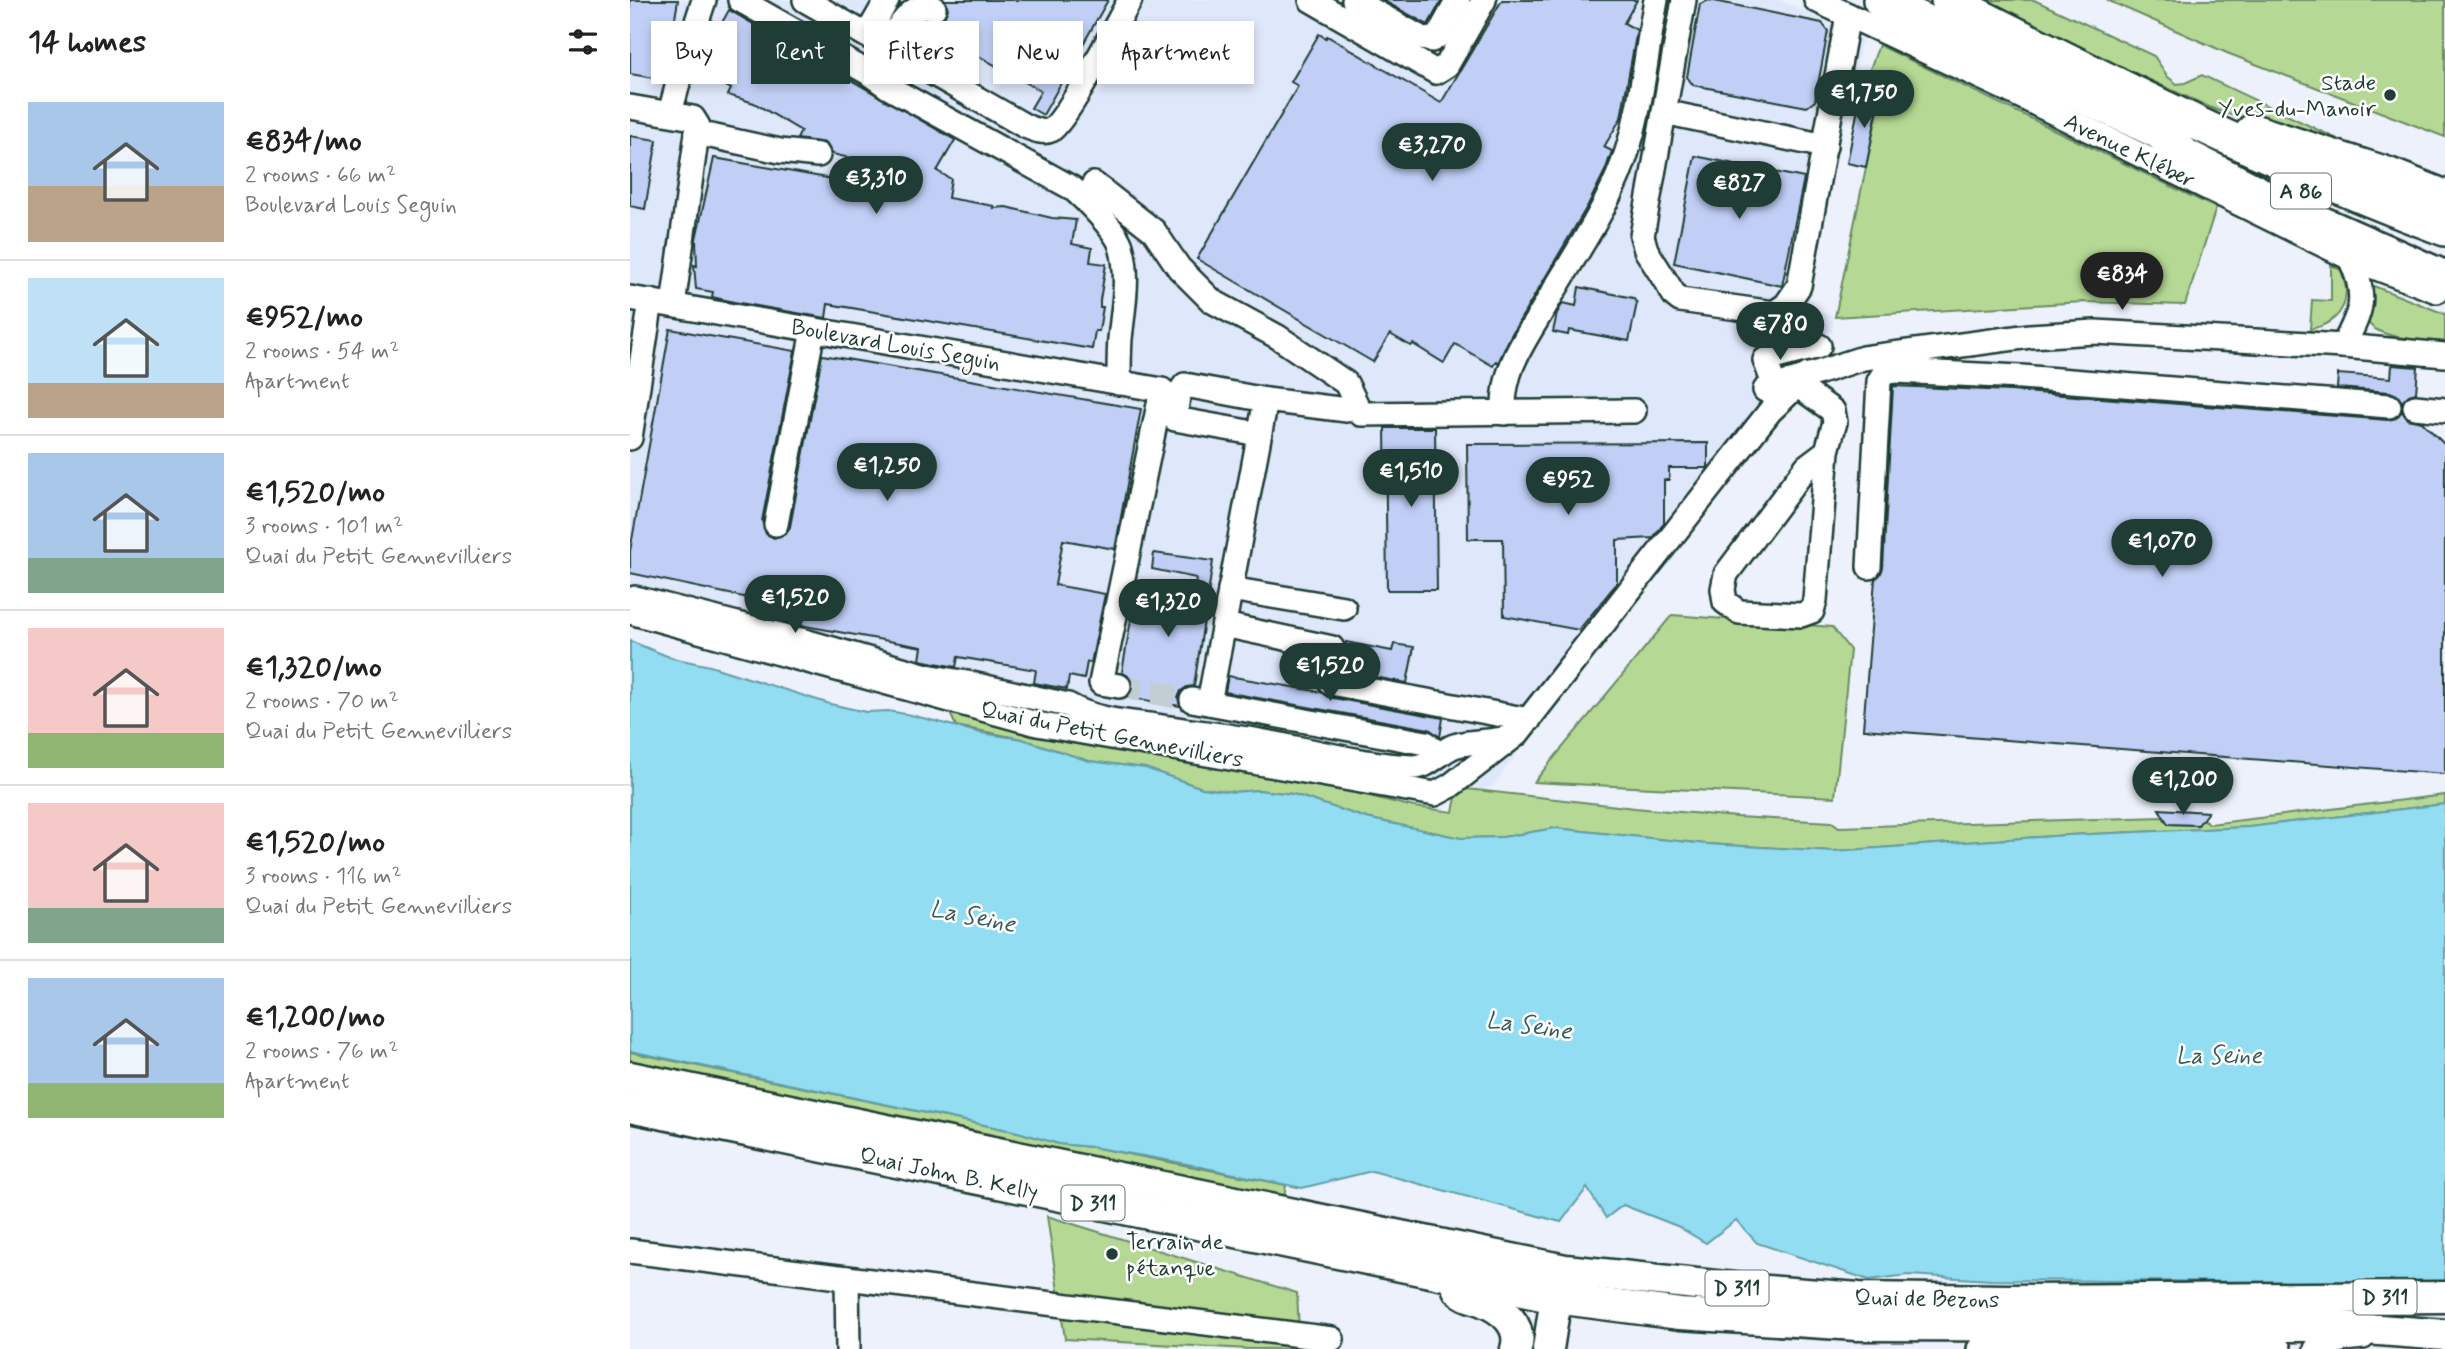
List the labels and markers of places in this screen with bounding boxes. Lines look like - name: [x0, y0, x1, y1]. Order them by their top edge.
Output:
- place label: Stade Yves-du-Manoir: [2218, 69, 2376, 125]
- pin: €1,750: [1807, 71, 1921, 130]
- marker: Stade Yves-du-Manoir: [2382, 87, 2398, 103]
- pin: €3,270: [1375, 124, 1489, 183]
- pin: €3,310: [819, 156, 933, 216]
- pin: €827: [1698, 162, 1780, 221]
- pin: €834: [2081, 252, 2163, 312]
- pin: €780: [1739, 302, 1821, 362]
- pin: €1,250: [830, 444, 944, 503]
- pin: €1,510: [1354, 449, 1468, 509]
- pin: €952: [1527, 458, 1609, 517]
- pin: €1,070: [2105, 520, 2219, 579]
- pin: €1,520: [738, 576, 852, 635]
- pin: €1,320: [1111, 580, 1225, 639]
- pin: €1,520: [1273, 644, 1387, 703]
- pin: €1,200: [2126, 758, 2240, 817]
- place label: Terrain de pétanque: [1126, 1228, 1224, 1284]
- marker: Terrain de pétanque: [1104, 1246, 1120, 1262]

